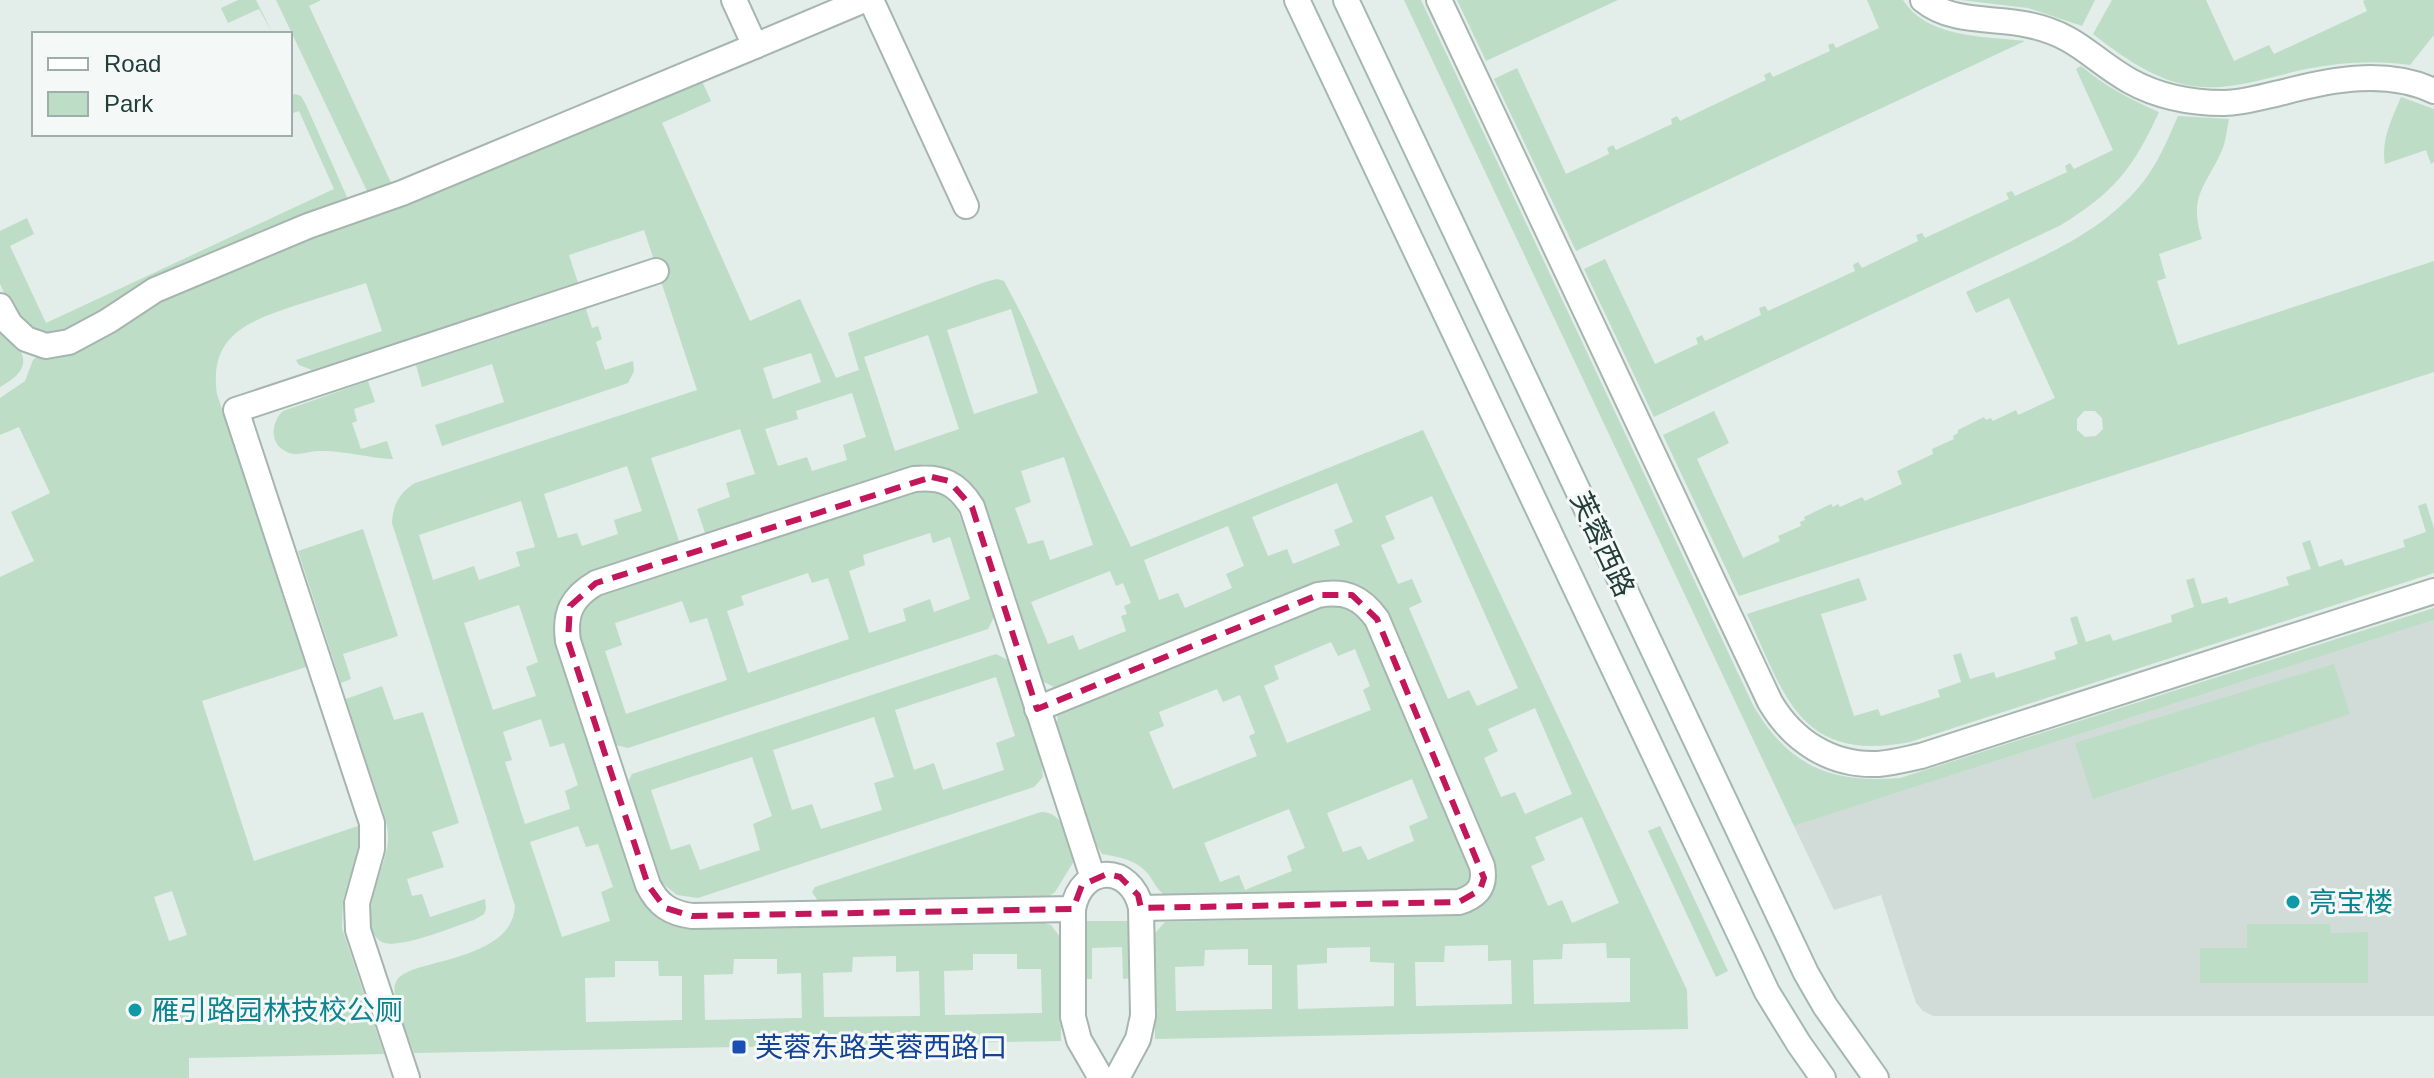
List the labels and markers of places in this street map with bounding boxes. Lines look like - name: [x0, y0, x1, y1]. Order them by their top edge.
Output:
- place label: 亮宝楼: [2309, 887, 2393, 918]
- marker: 亮宝楼: [2284, 893, 2302, 911]
- place label: 雁引路园林技校公厕: [151, 995, 403, 1026]
- marker: 雁引路园林技校公厕: [126, 1001, 144, 1019]
- place label: 芙蓉东路芙蓉西路口: [755, 1032, 1007, 1063]
- marker: 芙蓉东路芙蓉西路口: [730, 1038, 748, 1056]

